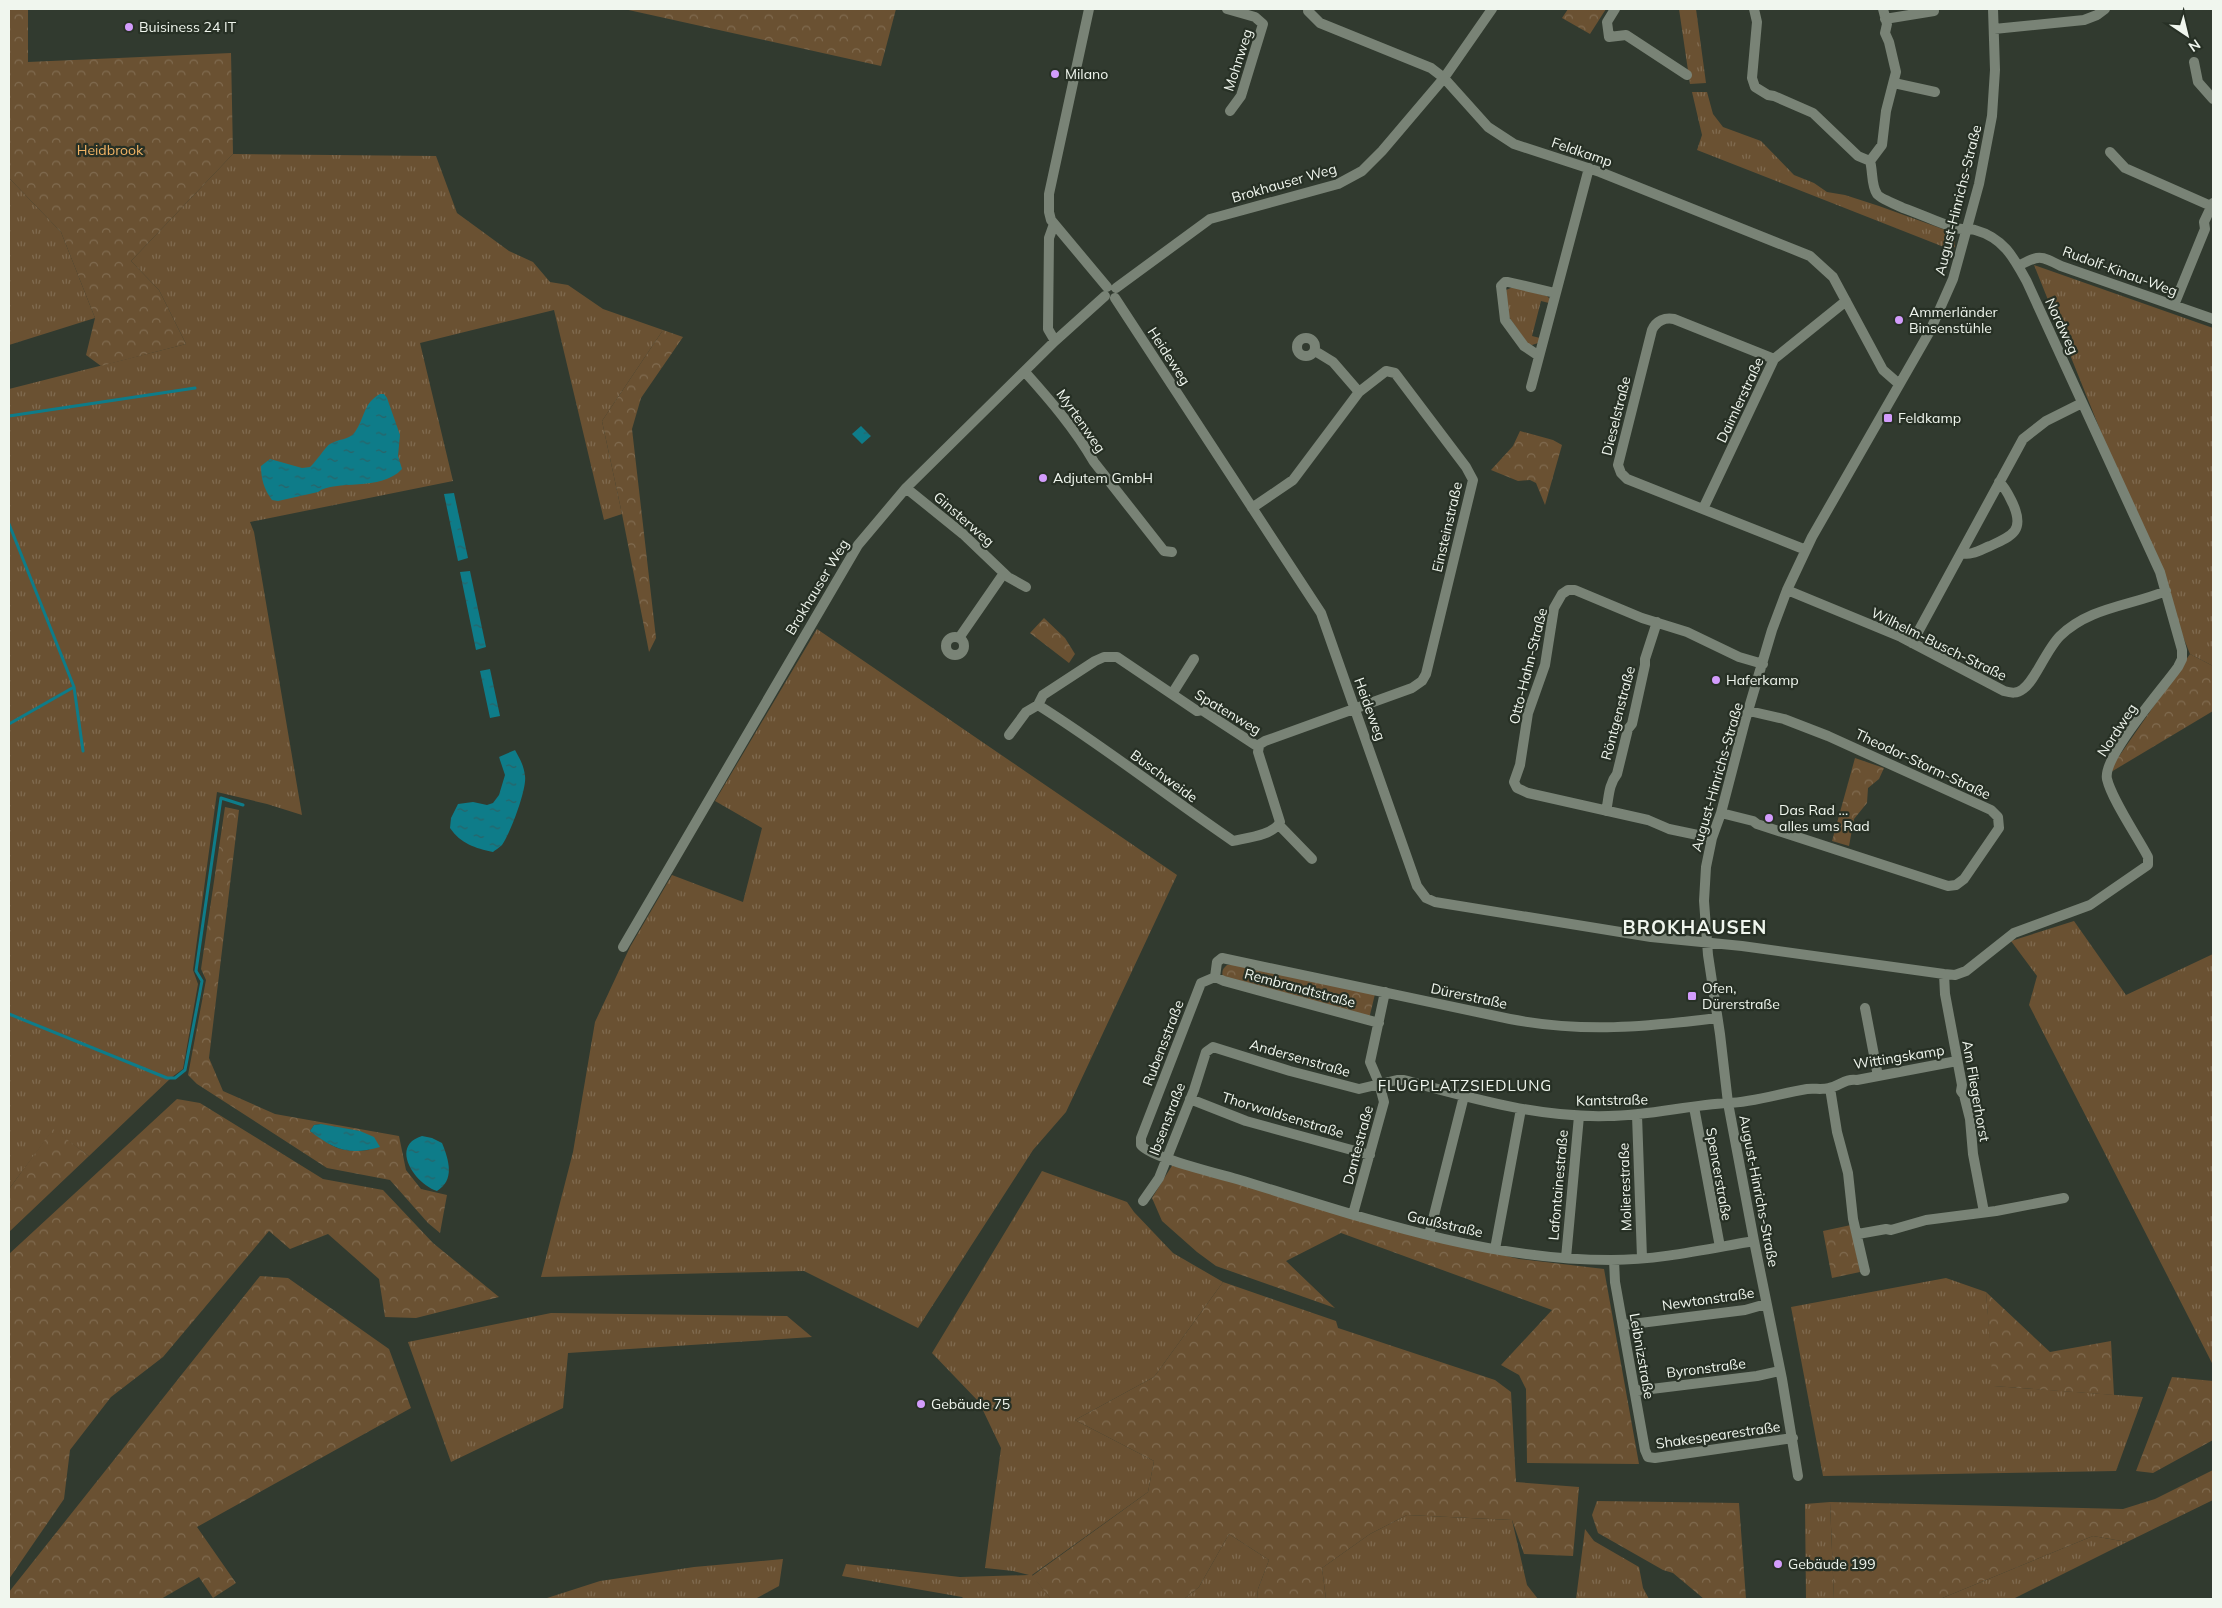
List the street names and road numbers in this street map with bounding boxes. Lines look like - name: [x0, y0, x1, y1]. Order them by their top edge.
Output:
- street label: Mohnweg: [1219, 27, 1257, 93]
- street label: August-Hinrichs-Straße: [1931, 123, 1985, 277]
- street label: Feldkamp: [1549, 133, 1615, 171]
- street label: Brokhauser Weg: [1229, 159, 1339, 207]
- street label: Rudolf-Kinau-Weg: [2060, 242, 2180, 300]
- street label: Nordweg: [2041, 295, 2083, 357]
- street label: Heideweg: [1144, 324, 1194, 388]
- street label: Daimlerstraße: [1712, 354, 1768, 446]
- street label: Dieselstraße: [1597, 375, 1635, 457]
- street label: Myrtenweg: [1053, 386, 1109, 456]
- street label: Einsteinstraße: [1428, 480, 1466, 574]
- street label: Ginsterweg: [930, 488, 998, 550]
- street label: Brokhauser Weg: [781, 536, 853, 638]
- street label: Wilhelm-Busch-Straße: [1868, 603, 2010, 685]
- street label: Otto-Hahn-Straße: [1505, 606, 1551, 726]
- street label: Röntgenstraße: [1597, 664, 1639, 762]
- street label: Heideweg: [1350, 675, 1390, 743]
- street label: Spatenweg: [1192, 685, 1264, 739]
- street label: August-Hinrichs-Straße: [1687, 700, 1747, 854]
- street label: Nordweg: [2093, 700, 2141, 760]
- street label: Theodor-Storm-Straße: [1852, 725, 1994, 803]
- street label: Buschweide: [1127, 746, 1201, 806]
- street label: Rembrandtstraße: [1242, 964, 1358, 1012]
- street label: Dürerstraße: [1429, 979, 1509, 1013]
- street label: Rubensstraße: [1138, 997, 1188, 1089]
- street label: Andersenstraße: [1248, 1035, 1352, 1081]
- street label: Am Fliegerhorst: [1958, 1039, 1994, 1143]
- street label: Wittingskamp: [1852, 1041, 1946, 1073]
- street label: Ibsenstraße: [1145, 1080, 1189, 1158]
- street label: Thorwaldsenstraße: [1220, 1088, 1346, 1142]
- street label: Kantstraße: [1576, 1090, 1648, 1110]
- street label: Dantestraße: [1339, 1103, 1377, 1187]
- street label: August-Hinrichs-Straße: [1735, 1113, 1783, 1269]
- street label: Spencerstraße: [1702, 1126, 1736, 1222]
- street label: Lafontainestraße: [1544, 1129, 1572, 1241]
- street label: Molierestraße: [1614, 1142, 1636, 1232]
- street label: Gaußstraße: [1405, 1207, 1485, 1241]
- street label: Newtonstraße: [1661, 1284, 1755, 1314]
- street label: Leibnizstraße: [1626, 1311, 1658, 1401]
- street label: Byronstraße: [1665, 1354, 1747, 1382]
- street label: Shakespearestraße: [1655, 1417, 1781, 1453]

